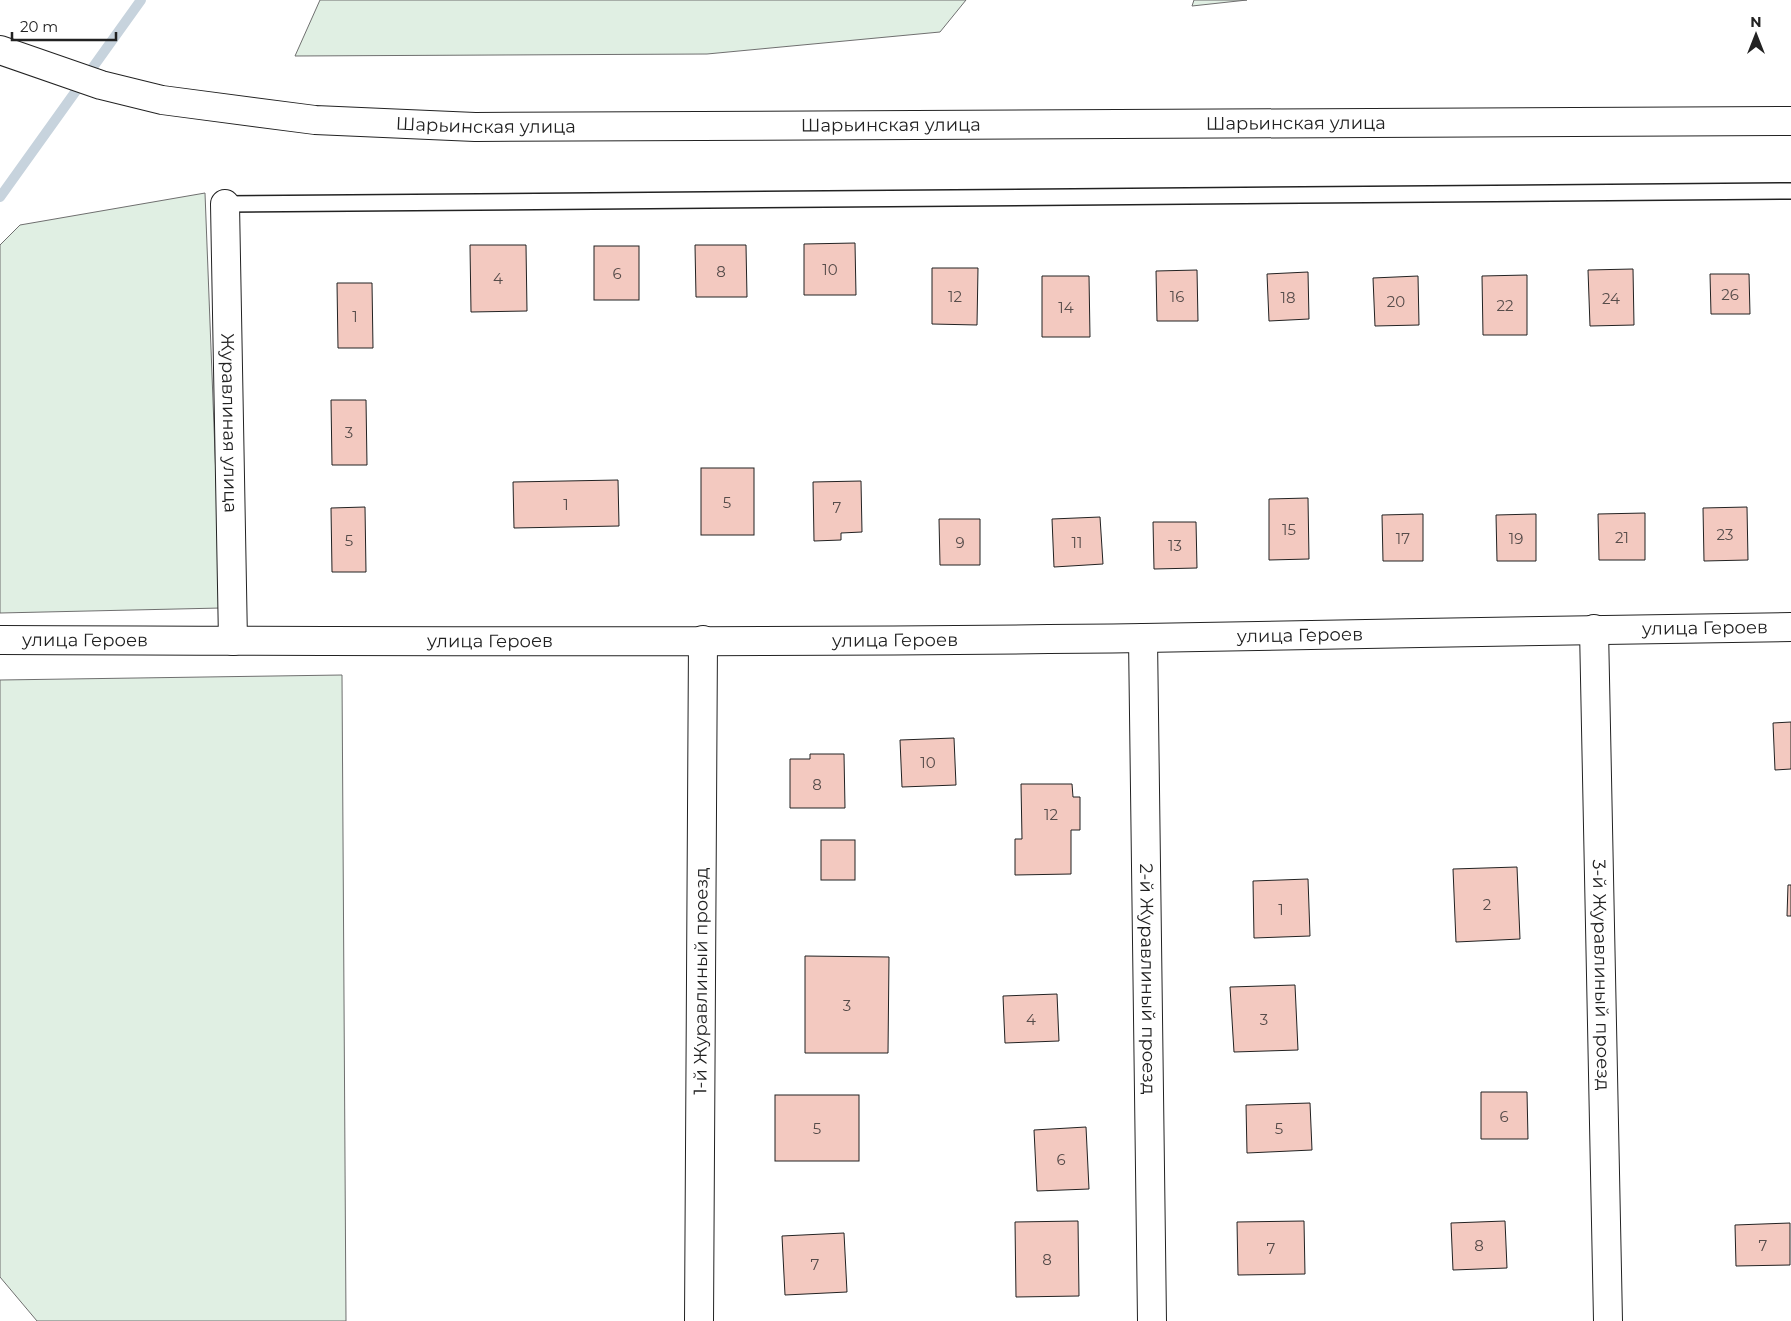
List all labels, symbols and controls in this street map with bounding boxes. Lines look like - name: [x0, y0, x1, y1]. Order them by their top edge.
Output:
- scale bar: [12, 10, 116, 42]
- north arrow: [1731, 10, 1781, 60]
- text: N: [1750, 13, 1762, 31]
- text: 20 m: [20, 17, 58, 36]
- street label: Шарьинская улица: [1206, 112, 1386, 135]
- street label: Шарьинская улица: [395, 113, 576, 138]
- street label: Шарьинская улица: [801, 114, 981, 137]
- house number: 10: [822, 260, 838, 279]
- house number: 8: [716, 262, 726, 281]
- house number: 6: [612, 264, 622, 283]
- house number: 4: [493, 269, 503, 288]
- house number: 26: [1721, 285, 1739, 304]
- house number: 12: [948, 287, 962, 306]
- house number: 16: [1170, 287, 1184, 306]
- house number: 18: [1281, 288, 1296, 307]
- house number: 24: [1602, 289, 1620, 308]
- house number: 20: [1387, 292, 1405, 311]
- house number: 22: [1496, 296, 1514, 315]
- house number: 14: [1058, 298, 1074, 317]
- house number: 1: [352, 307, 358, 326]
- street label: Журавлиная улица: [216, 333, 242, 513]
- house number: 3: [345, 423, 353, 442]
- house number: 5: [723, 493, 731, 512]
- house number: 1: [563, 495, 569, 514]
- house number: 7: [833, 498, 842, 517]
- house number: 15: [1282, 520, 1296, 539]
- house number: 23: [1717, 525, 1733, 544]
- house number: 21: [1615, 528, 1629, 547]
- house number: 17: [1396, 529, 1410, 548]
- house number: 19: [1509, 529, 1523, 548]
- house number: 5: [345, 531, 353, 550]
- house number: 9: [955, 533, 965, 552]
- house number: 11: [1072, 533, 1082, 552]
- house number: 13: [1168, 536, 1182, 555]
- street label: улица Героев: [1641, 616, 1768, 640]
- street label: улица Героев: [1236, 623, 1363, 648]
- street label: улица Героев: [21, 629, 148, 651]
- street label: улица Героев: [831, 629, 958, 652]
- street label: улица Героев: [426, 630, 553, 652]
- house number: 10: [920, 753, 936, 772]
- house number: 8: [812, 775, 822, 794]
- house number: 12: [1044, 805, 1058, 824]
- street label: 3-й Журавлиный проезд: [1588, 859, 1614, 1091]
- street label: 2-й Журавлиный проезд: [1135, 863, 1160, 1095]
- street label: 1-й Журавлиный проезд: [689, 867, 713, 1095]
- house number: 2: [1483, 895, 1491, 914]
- house number: 1: [1278, 900, 1284, 919]
- house number: 3: [843, 996, 851, 1015]
- house number: 4: [1026, 1010, 1036, 1029]
- house number: 3: [1260, 1010, 1268, 1029]
- house number: 6: [1499, 1107, 1509, 1126]
- house number: 5: [813, 1119, 821, 1138]
- house number: 5: [1275, 1119, 1283, 1138]
- house number: 6: [1056, 1150, 1066, 1169]
- house number: 8: [1474, 1236, 1484, 1255]
- house number: 7: [1759, 1236, 1768, 1255]
- house number: 7: [1267, 1239, 1276, 1258]
- house number: 8: [1042, 1250, 1052, 1269]
- house number: 7: [811, 1255, 820, 1274]

